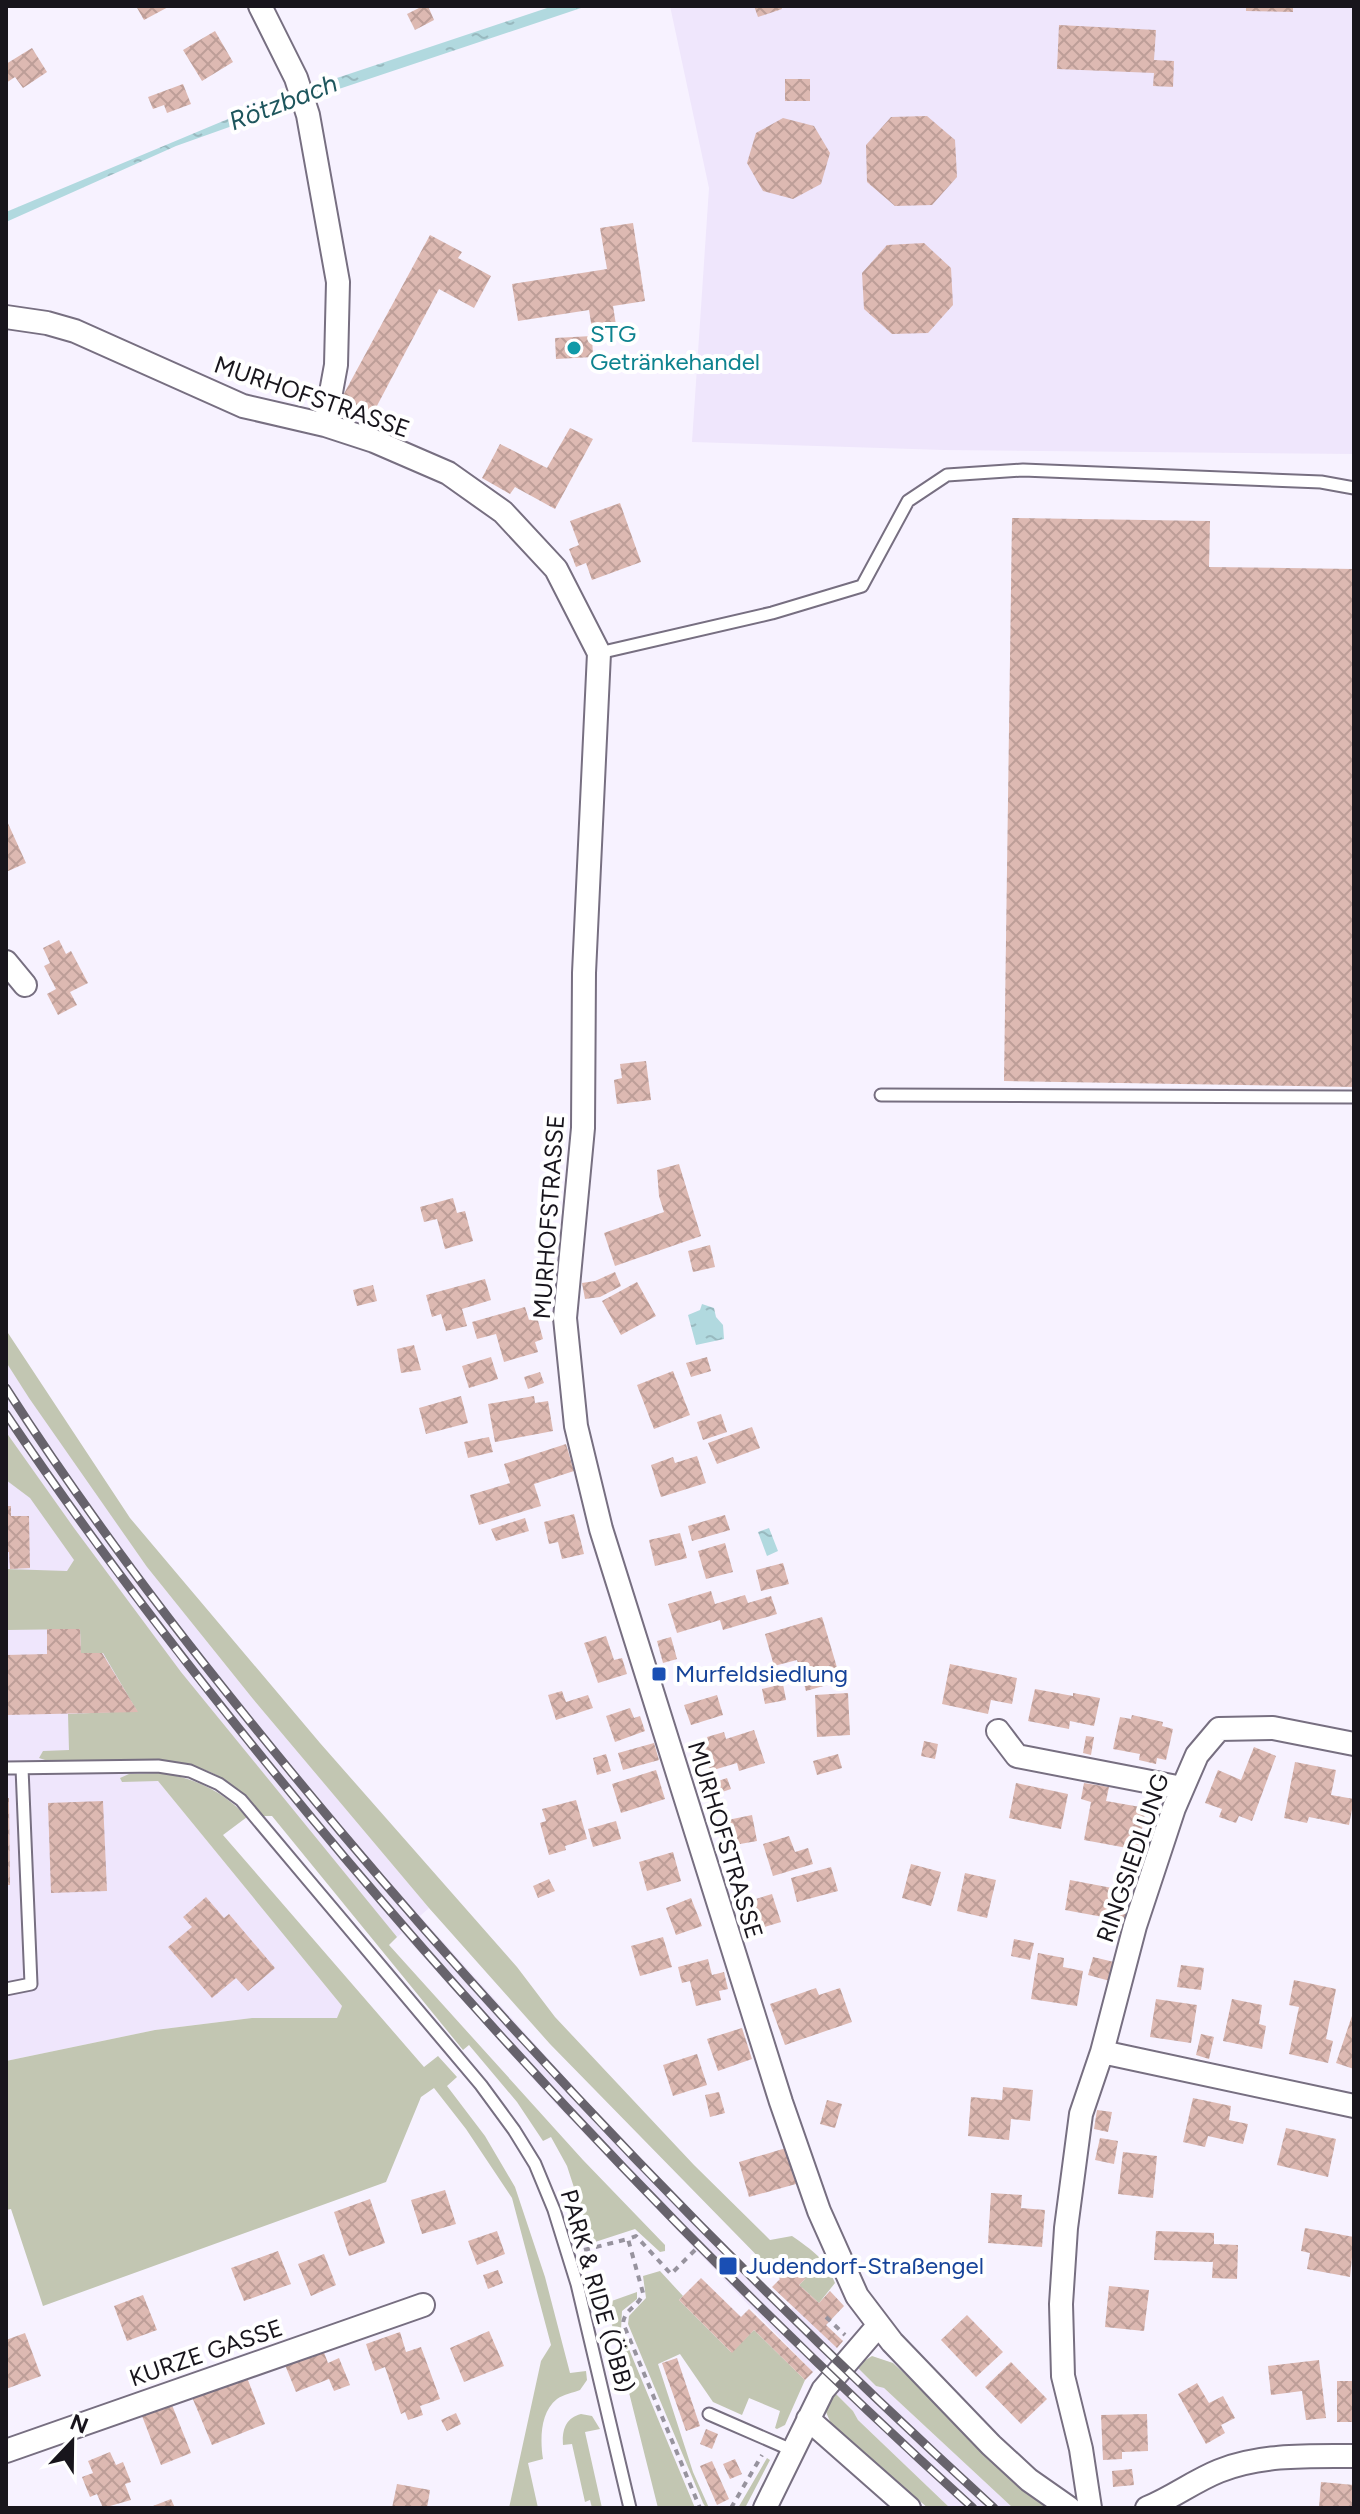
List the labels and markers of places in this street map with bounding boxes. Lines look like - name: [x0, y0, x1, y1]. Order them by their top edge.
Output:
- place label: STG Getränkehandel: [590, 319, 760, 376]
- marker: STG Getränkehandel: [565, 339, 583, 357]
- place label: Murfeldsiedlung: [675, 1659, 848, 1688]
- marker: Murfeldsiedlung: [650, 1665, 668, 1683]
- place label: Judendorf-Straßengel: [746, 2251, 984, 2280]
- marker: Judendorf-Straßengel: [717, 2255, 739, 2277]

